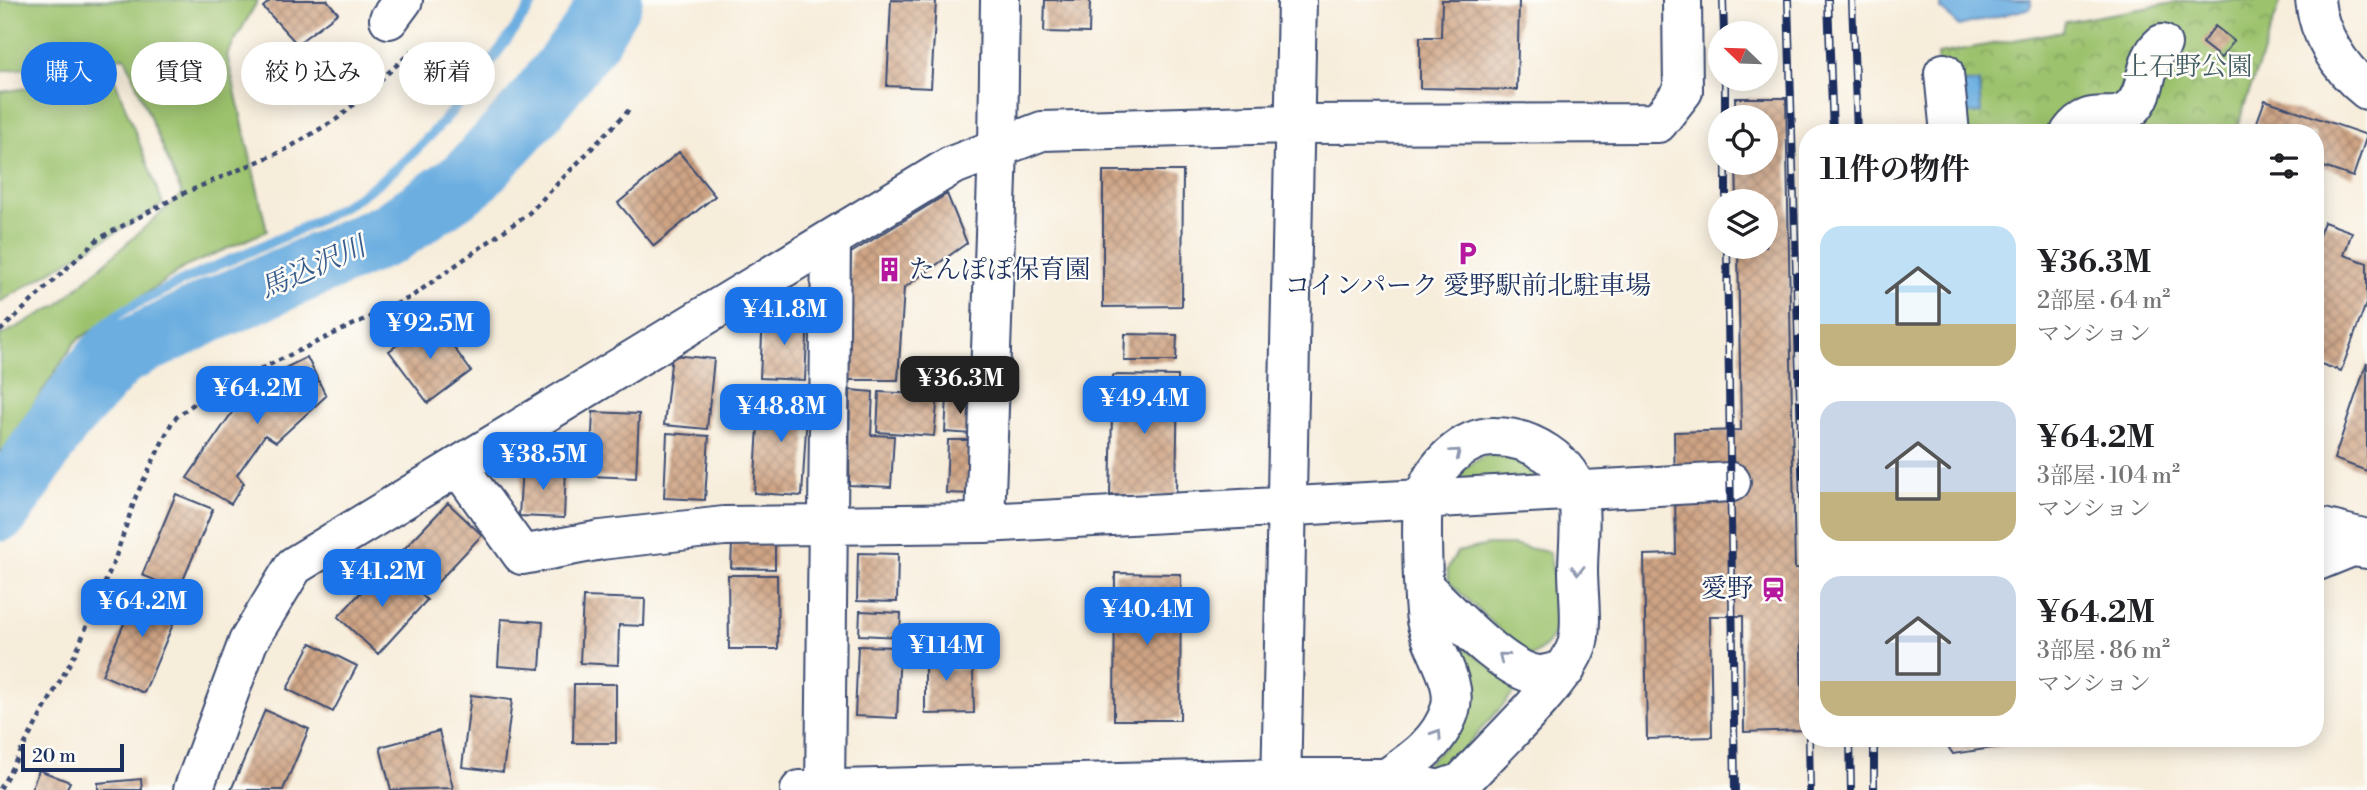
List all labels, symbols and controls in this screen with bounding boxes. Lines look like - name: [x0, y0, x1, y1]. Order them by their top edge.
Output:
- north arrow: [1708, 21, 1778, 91]
- map controls: [1708, 21, 1778, 259]
- chip: 購入: [21, 42, 117, 105]
- chip: 賃貸: [131, 42, 227, 105]
- chip: 絞り込み: [241, 42, 385, 105]
- chip: 新着: [399, 42, 495, 105]
- park label: 上石野公園: [2123, 51, 2253, 83]
- button: locate: [1708, 105, 1778, 175]
- icon: filters: [2265, 147, 2303, 185]
- text: 11件の物件: [1820, 151, 1970, 189]
- button: layers: [1708, 189, 1778, 259]
- water label: 馬込沢川: [255, 228, 374, 307]
- parking icon: コインパーク 愛野駅前北駐車場: [1454, 240, 1482, 268]
- text: ¥36.3M: [2037, 244, 2151, 282]
- place label: たんぽぽ保育園: [909, 254, 1091, 286]
- icon: home: [1876, 254, 1960, 338]
- building icon: たんぽぽ保育園: [875, 256, 903, 284]
- place label: コインパーク 愛野駅前北駐車場: [1285, 270, 1651, 302]
- text: 2部屋 · 64 m²: [2037, 287, 2170, 315]
- pin: ¥41.8M: [727, 288, 841, 347]
- text: ¥41.8M: [741, 296, 827, 324]
- pin: ¥92.5M: [373, 302, 487, 361]
- text: ¥92.5M: [386, 310, 474, 338]
- text: マンション: [2037, 320, 2151, 348]
- pin: ¥36.3M: [903, 356, 1017, 416]
- text: ¥36.3M: [916, 365, 1004, 393]
- pin: ¥64.2M: [200, 366, 314, 426]
- text: ¥64.2M: [212, 375, 302, 403]
- pin: ¥49.4M: [1087, 376, 1201, 436]
- pin: ¥48.8M: [724, 384, 838, 444]
- text: ¥49.4M: [1099, 385, 1189, 413]
- text: ¥48.8M: [736, 393, 826, 421]
- text: ¥64.2M: [2037, 419, 2154, 457]
- icon: home: [1876, 429, 1960, 513]
- pin: ¥38.5M: [486, 433, 600, 492]
- text: ¥38.5M: [499, 441, 587, 469]
- one-way arrow: [1448, 449, 1461, 461]
- text: 3部屋 · 104 m²: [2037, 462, 2180, 490]
- text: マンション: [2037, 495, 2151, 523]
- pin: ¥41.2M: [325, 550, 439, 609]
- text: ¥41.2M: [339, 558, 425, 586]
- one-way arrow: [1570, 566, 1586, 576]
- place label: 愛野: [1701, 573, 1753, 605]
- station icon: 愛野: [1759, 575, 1787, 603]
- pin: ¥64.2M: [85, 580, 199, 639]
- text: ¥64.2M: [97, 588, 187, 616]
- pin: ¥40.4M: [1090, 588, 1204, 647]
- text: ¥64.2M: [2037, 594, 2154, 632]
- text: ¥40.4M: [1101, 596, 1193, 624]
- icon: home: [1876, 604, 1960, 688]
- pin: ¥114M: [897, 624, 995, 683]
- text: ¥114M: [908, 632, 984, 660]
- text: 3部屋 · 86 m²: [2037, 637, 2170, 665]
- one-way arrow: [1499, 653, 1511, 666]
- text: マンション: [2037, 670, 2151, 698]
- one-way arrow: [1429, 728, 1442, 741]
- scale bar: [21, 741, 124, 773]
- text: 20 m: [32, 744, 76, 768]

